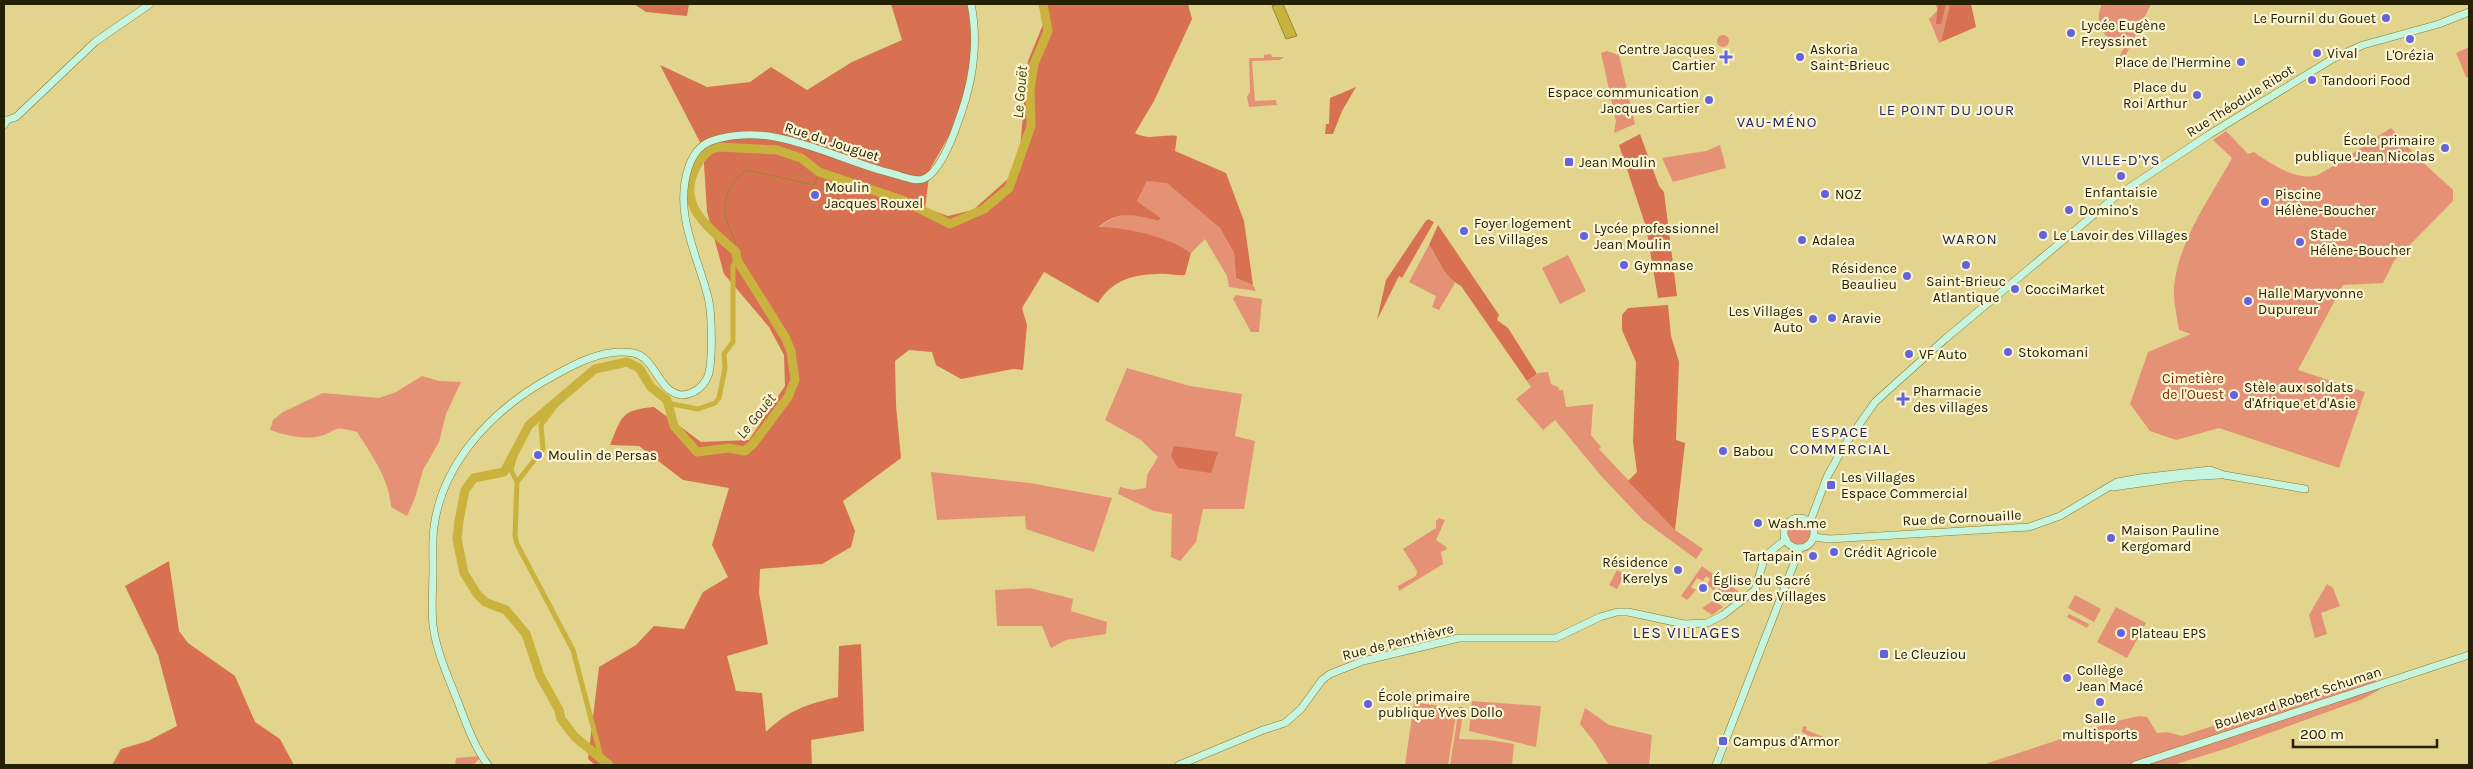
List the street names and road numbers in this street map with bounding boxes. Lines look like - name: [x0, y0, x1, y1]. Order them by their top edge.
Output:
- street label: Rue Théodule Ribot: [2183, 61, 2297, 141]
- street label: Rue du Jouguet: [783, 119, 881, 165]
- street label: Rue de Cornouaille: [1902, 506, 2022, 530]
- street label: Rue de Penthièvre: [1341, 620, 1455, 664]
- street label: Boulevard Robert Schuman: [2212, 663, 2384, 733]

